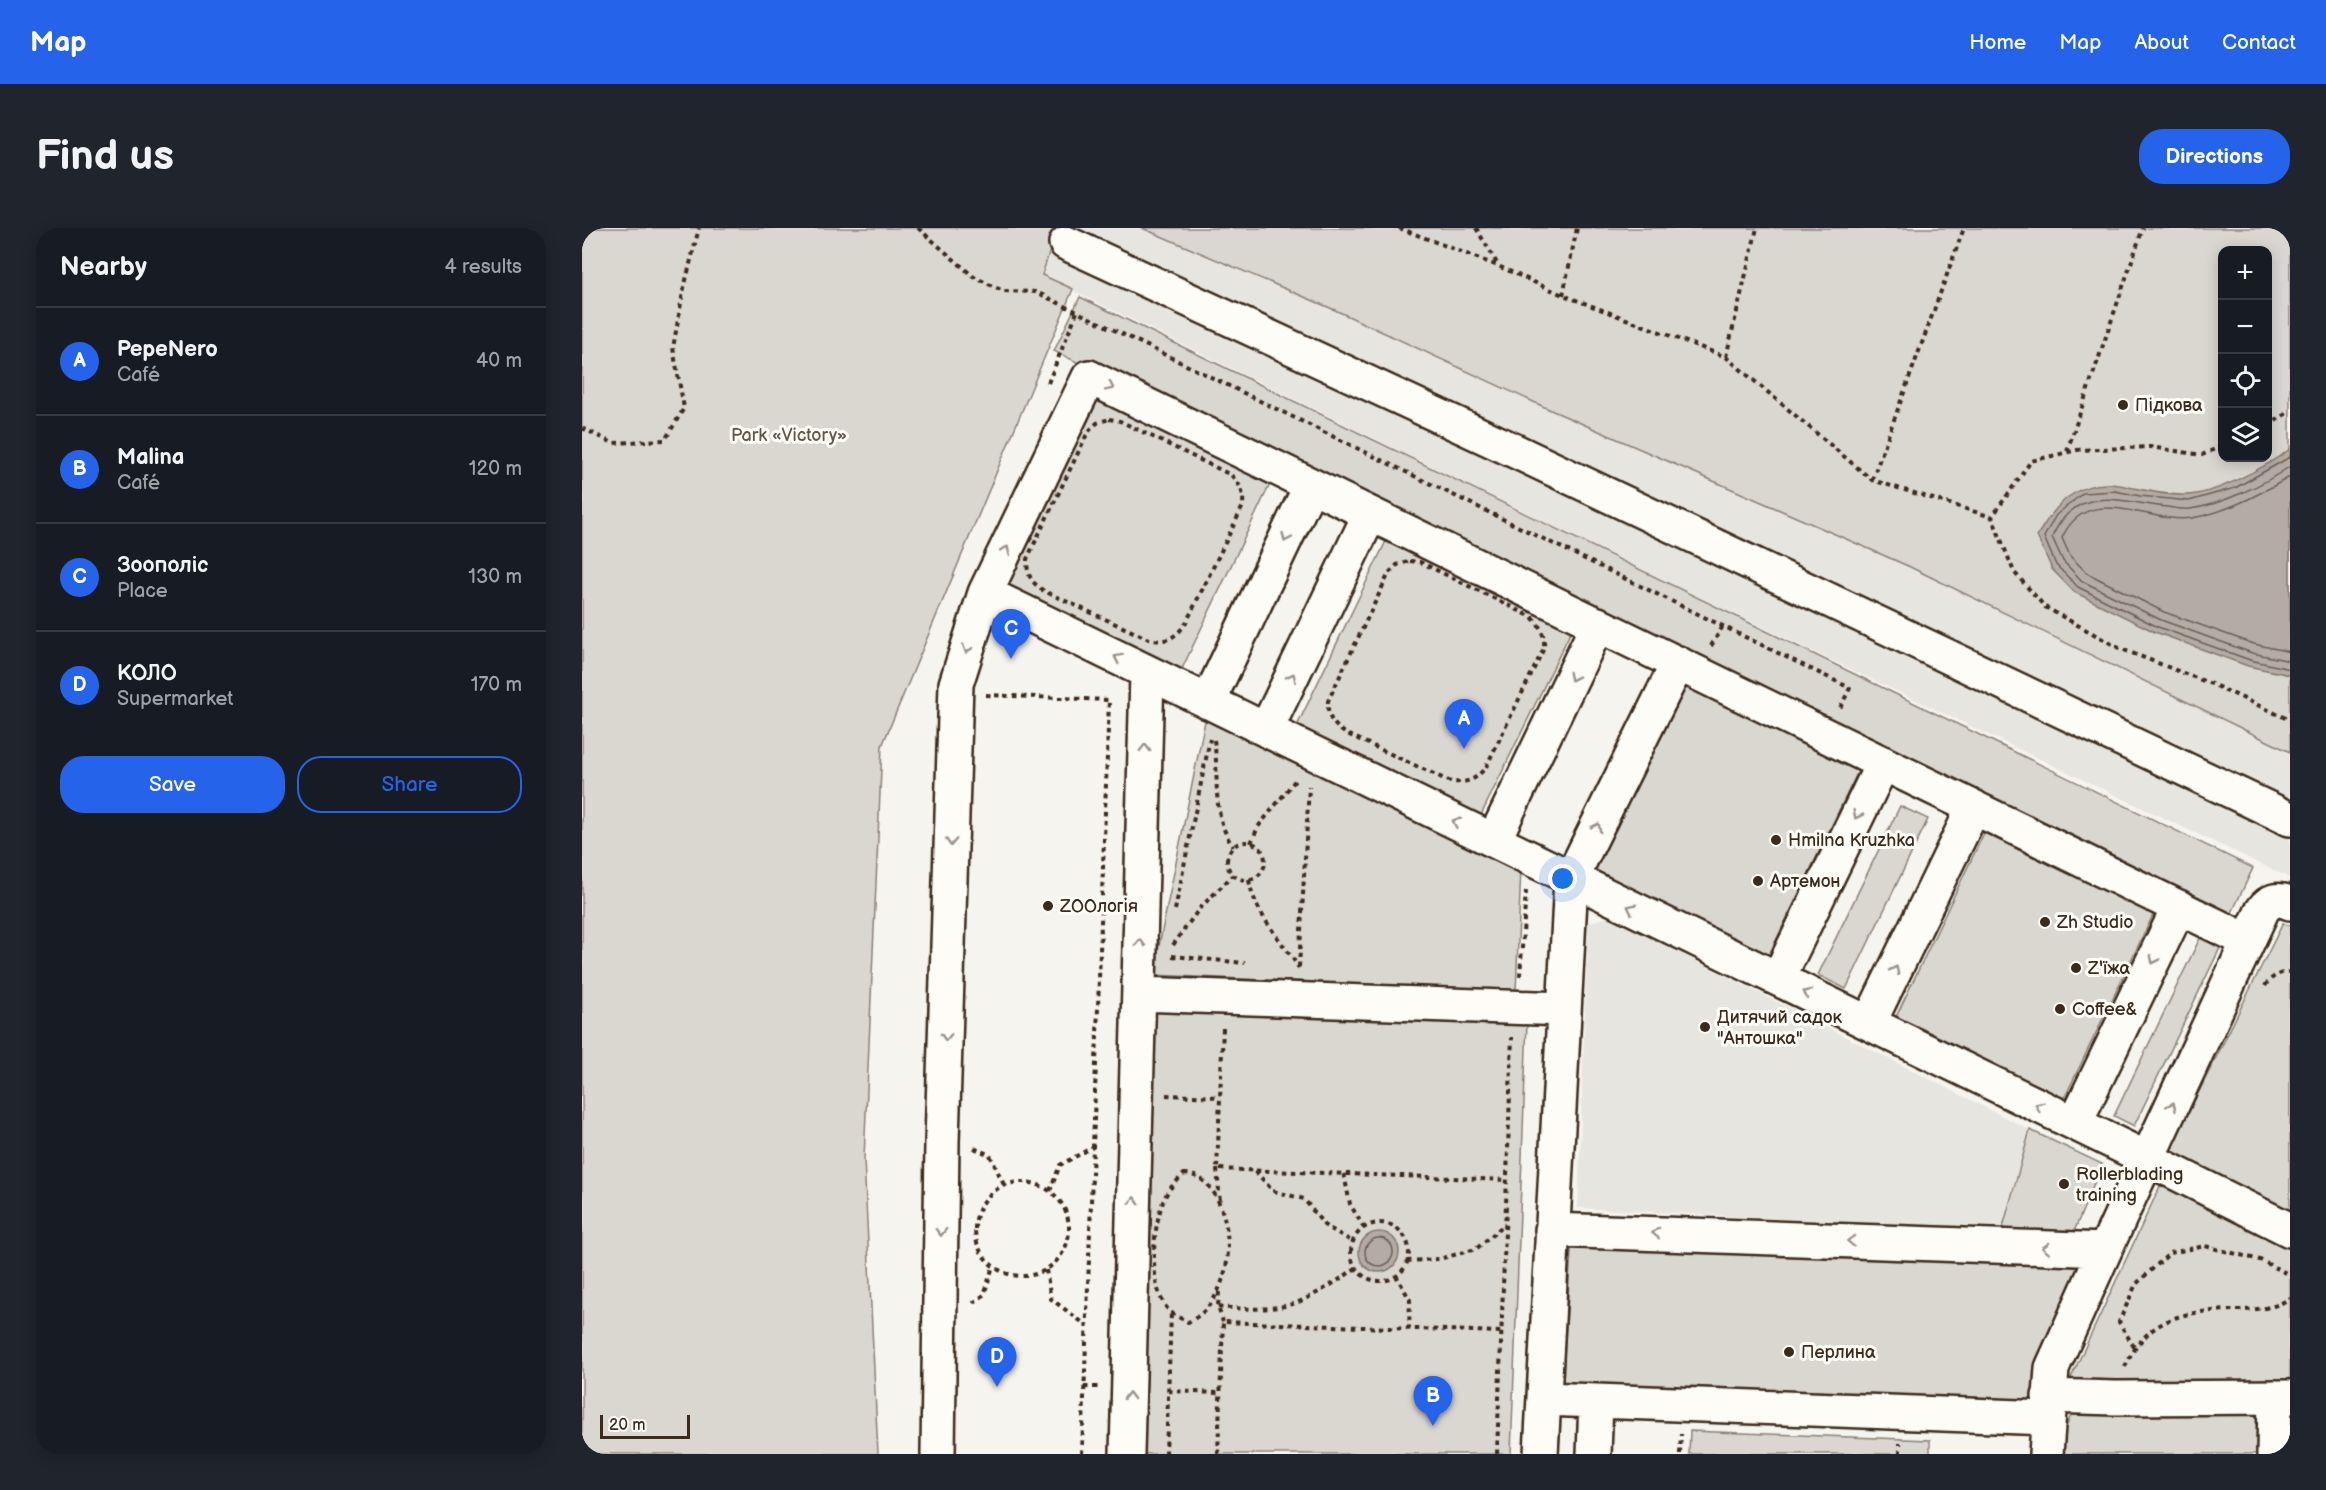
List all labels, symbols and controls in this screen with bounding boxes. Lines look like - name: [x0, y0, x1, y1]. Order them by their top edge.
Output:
- text: Map: [30, 26, 86, 59]
- text: Home: [1969, 30, 2026, 55]
- text: Map: [2059, 30, 2101, 55]
- text: About: [2134, 30, 2189, 55]
- text: Contact: [2222, 30, 2296, 55]
- button: Directions: [2139, 129, 2290, 184]
- text: Find us: [36, 131, 174, 182]
- map controls: [2218, 246, 2272, 462]
- button: +: [2218, 246, 2272, 300]
- text: Nearby: [60, 252, 147, 283]
- text: 4 results: [444, 255, 522, 279]
- button: −: [2218, 300, 2272, 354]
- text: PepeNero: [117, 336, 218, 363]
- text: A: [73, 349, 86, 373]
- text: 40 m: [476, 349, 522, 373]
- button: locate: [2218, 354, 2272, 408]
- text: Café: [117, 363, 160, 387]
- one-way arrow: [1104, 380, 1115, 392]
- place label: Підкова: [2135, 395, 2203, 416]
- marker: Підкова: [2116, 398, 2130, 412]
- button: layers: [2218, 408, 2272, 462]
- park label: Park «Victory»: [731, 425, 847, 446]
- text: Malina: [117, 444, 184, 471]
- text: B: [72, 457, 87, 481]
- text: 120 m: [469, 457, 522, 481]
- text: Café: [117, 471, 160, 495]
- one-way arrow: [1282, 531, 1294, 542]
- one-way arrow: [998, 546, 1010, 557]
- text: Зоополіс: [117, 552, 208, 579]
- text: C: [72, 565, 87, 589]
- text: 130 m: [468, 565, 522, 589]
- text: Place: [117, 579, 168, 603]
- pin: C: [992, 610, 1030, 659]
- one-way arrow: [962, 643, 975, 653]
- one-way arrow: [1113, 653, 1124, 665]
- text: КОЛО: [117, 660, 177, 687]
- one-way arrow: [1568, 671, 1580, 682]
- one-way arrow: [1284, 672, 1296, 683]
- text: D: [73, 673, 86, 697]
- text: 170 m: [471, 673, 522, 697]
- text: Supermarket: [117, 687, 233, 711]
- pin: A: [1444, 700, 1484, 749]
- one-way arrow: [1139, 743, 1151, 752]
- button: Save: [60, 756, 285, 813]
- button: Share: [297, 756, 522, 813]
- one-way arrow: [1853, 809, 1864, 820]
- one-way arrow: [1452, 818, 1463, 829]
- one-way arrow: [1590, 822, 1601, 833]
- place label: Hmilna Kruzhka: [1788, 830, 1915, 851]
- marker: Hmilna Kruzhka: [1769, 833, 1783, 847]
- one-way arrow: [945, 837, 958, 846]
- your location: [1548, 864, 1577, 893]
- place label: Артемон: [1769, 871, 1841, 892]
- marker: Артемон: [1751, 874, 1765, 888]
- place label: ZООлогія: [1059, 896, 1138, 917]
- marker: ZООлогія: [1041, 899, 1055, 913]
- one-way arrow: [1627, 904, 1638, 916]
- place label: Zh Studio: [2056, 912, 2134, 933]
- marker: Zh Studio: [2038, 915, 2052, 929]
- one-way arrow: [1134, 938, 1147, 947]
- one-way arrow: [2150, 953, 2161, 964]
- place label: Z'їжа: [2087, 958, 2131, 979]
- marker: Z'їжа: [2069, 961, 2083, 975]
- one-way arrow: [1887, 966, 1899, 977]
- one-way arrow: [1802, 988, 1813, 1000]
- place label: Coffee&: [2072, 999, 2137, 1020]
- marker: Coffee&: [2053, 1002, 2067, 1016]
- place label: Дитячий садок "Антошка": [1717, 1007, 1842, 1049]
- marker: Дитячий садок "Антошка": [1698, 1020, 1712, 1034]
- one-way arrow: [939, 1032, 952, 1041]
- one-way arrow: [2034, 1101, 2045, 1113]
- one-way arrow: [2165, 1101, 2177, 1112]
- place label: Rollerblading training: [2076, 1164, 2183, 1206]
- marker: Rollerblading training: [2057, 1177, 2071, 1191]
- one-way arrow: [1128, 1196, 1140, 1205]
- one-way arrow: [935, 1227, 947, 1236]
- one-way arrow: [1652, 1227, 1661, 1240]
- one-way arrow: [1847, 1234, 1856, 1247]
- one-way arrow: [2042, 1241, 2051, 1254]
- pin: D: [978, 1338, 1016, 1387]
- place label: Перлина: [1801, 1342, 1876, 1363]
- marker: Перлина: [1782, 1345, 1796, 1359]
- pin: B: [1414, 1376, 1452, 1426]
- one-way arrow: [1122, 1391, 1135, 1400]
- scale bar: [600, 1412, 690, 1440]
- text: 20 m: [609, 1416, 645, 1435]

